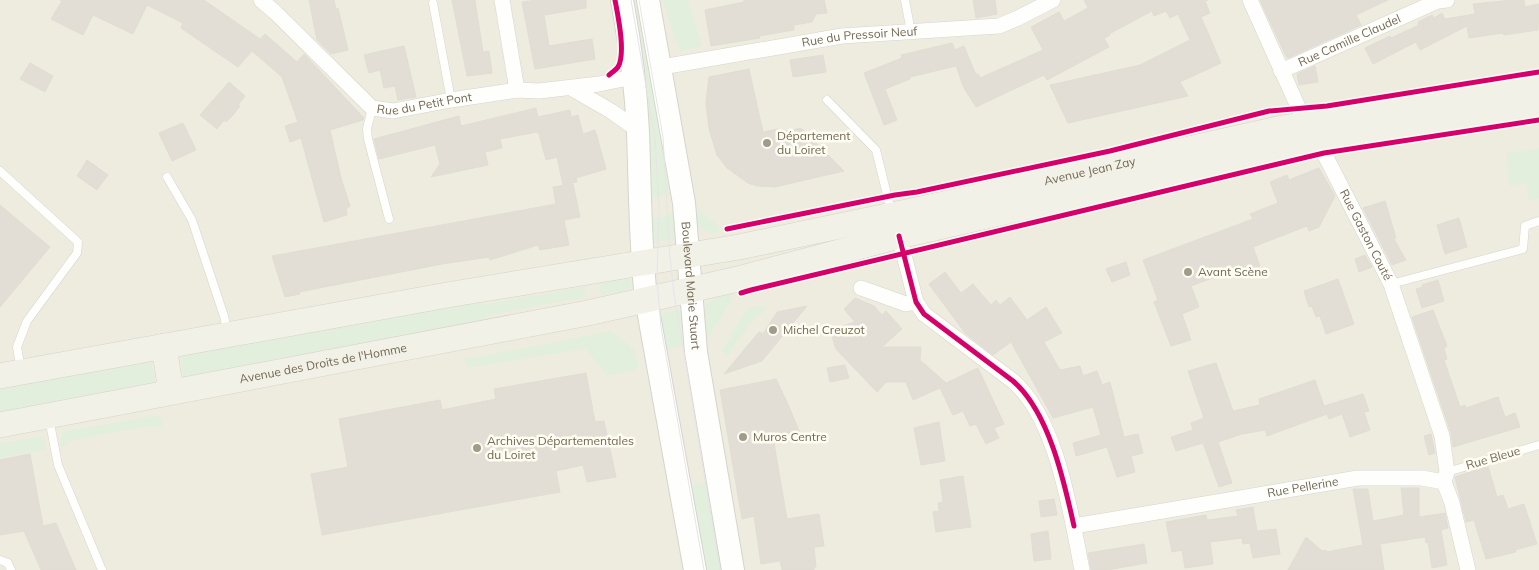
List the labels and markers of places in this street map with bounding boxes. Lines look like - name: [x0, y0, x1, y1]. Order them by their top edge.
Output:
- place label: Département du Loiret: [777, 128, 851, 157]
- marker: Département du Loiret: [761, 137, 773, 149]
- place label: Avant Scène: [1198, 264, 1268, 279]
- marker: Avant Scène: [1182, 266, 1194, 278]
- place label: Michel Creuzot: [783, 322, 865, 337]
- marker: Michel Creuzot: [767, 324, 779, 336]
- place label: Muros Centre: [753, 429, 827, 444]
- marker: Muros Centre: [737, 431, 749, 443]
- place label: Archives Départementales du Loiret: [487, 433, 634, 462]
- marker: Archives Départementales du Loiret: [471, 442, 483, 454]

